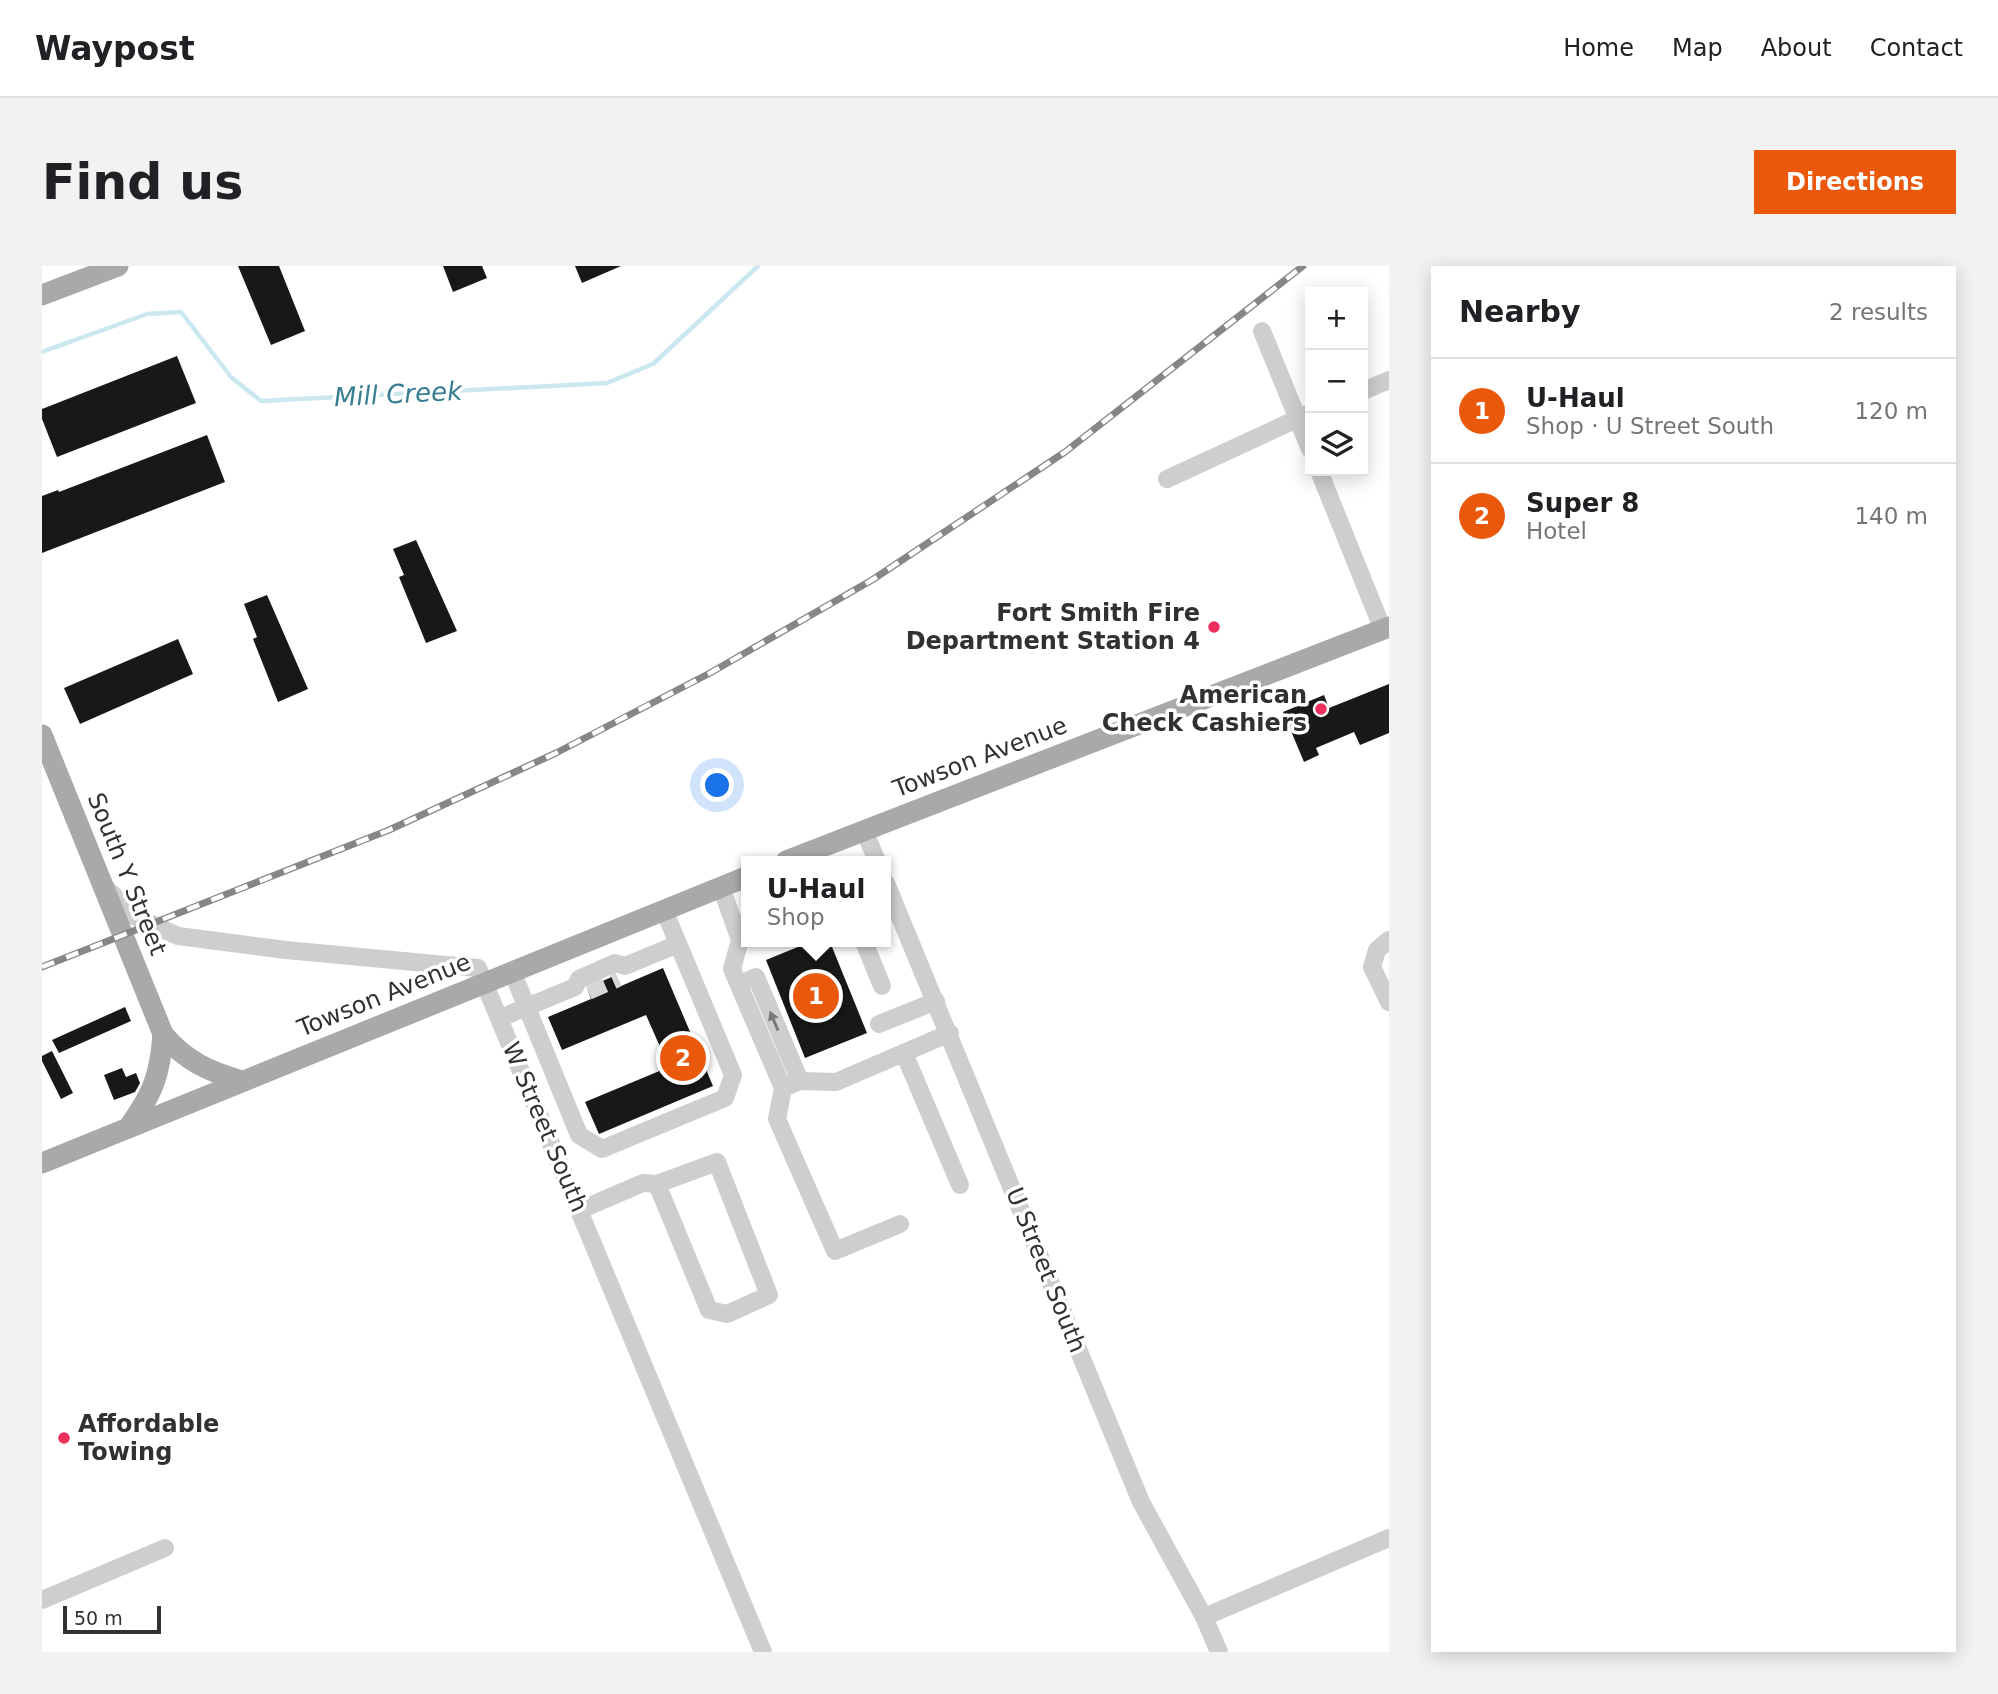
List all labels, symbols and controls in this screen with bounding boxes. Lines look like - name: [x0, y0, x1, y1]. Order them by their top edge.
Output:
- text: Waypost: [35, 29, 195, 68]
- text: Home: [1563, 34, 1634, 62]
- text: Map: [1672, 34, 1723, 62]
- text: About: [1761, 34, 1832, 62]
- text: Contact: [1870, 34, 1963, 62]
- button: Directions: [1754, 150, 1956, 214]
- text: Find us: [42, 154, 243, 211]
- map controls: [1305, 287, 1368, 476]
- button: +: [1305, 287, 1368, 350]
- text: Nearby: [1459, 294, 1581, 329]
- text: 2 results: [1829, 299, 1928, 325]
- button: −: [1305, 350, 1368, 413]
- water label: Mill Creek: [333, 376, 464, 412]
- text: U-Haul: [1526, 383, 1625, 413]
- text: 1: [1474, 398, 1490, 424]
- text: 120 m: [1854, 398, 1928, 424]
- button: layers: [1305, 413, 1368, 476]
- text: Shop · U Street South: [1526, 413, 1774, 439]
- text: Super 8: [1526, 488, 1639, 518]
- text: 2: [1474, 503, 1490, 529]
- text: 140 m: [1854, 503, 1928, 529]
- text: Hotel: [1526, 518, 1587, 544]
- place label: Fort Smith Fire Department Station 4: [906, 599, 1200, 655]
- marker: Fort Smith Fire Department Station 4: [1206, 619, 1222, 635]
- place label: American Check Cashiers: [1102, 681, 1307, 737]
- marker: American Check Cashiers: [1313, 701, 1329, 717]
- street label: Towson Avenue: [888, 711, 1071, 803]
- your location: [700, 768, 734, 802]
- street label: South Y Street: [82, 789, 172, 959]
- popup: [741, 856, 891, 947]
- text: U-Haul: [767, 874, 865, 904]
- text: Shop: [767, 904, 825, 930]
- street label: Towson Avenue: [292, 948, 475, 1043]
- pin: 1: [793, 970, 839, 1022]
- one-way arrow: [769, 1010, 780, 1031]
- pin: 2: [660, 1032, 706, 1084]
- street label: W Street South: [497, 1038, 593, 1216]
- street label: U Street South: [1000, 1183, 1092, 1357]
- place label: Affordable Towing: [78, 1410, 219, 1466]
- marker: Affordable Towing: [56, 1430, 72, 1446]
- scale bar: [63, 1603, 161, 1635]
- text: 50 m: [74, 1607, 123, 1629]

